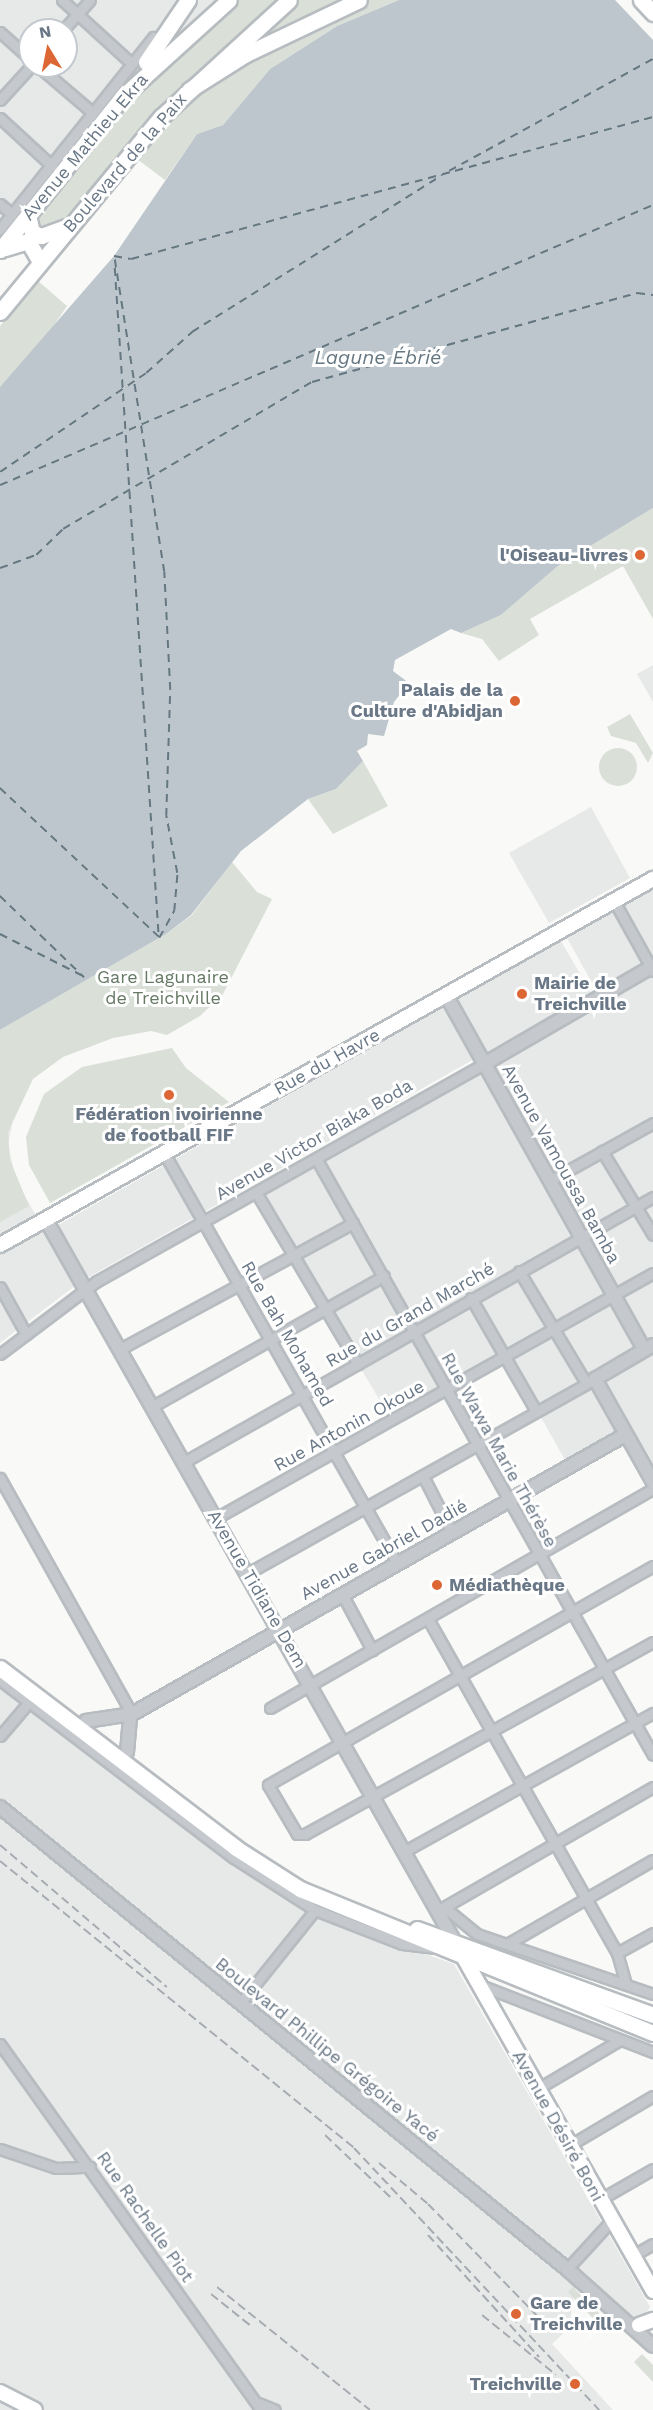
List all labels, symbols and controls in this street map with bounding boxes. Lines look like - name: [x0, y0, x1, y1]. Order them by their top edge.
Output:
- north arrow: [18, 18, 78, 78]
- text: N: [38, 21, 53, 42]
- street label: Avenue Mathieu Ekra: [17, 69, 153, 225]
- street label: Boulevard de la Paix: [58, 89, 192, 237]
- water label: Lagune Ébrié: [314, 345, 442, 369]
- place label: l'Oiseau-livres: [500, 544, 628, 566]
- marker: l'Oiseau-livres: [633, 548, 647, 562]
- place label: Palais de la Culture d'Abidjan: [350, 680, 503, 722]
- marker: Palais de la Culture d'Abidjan: [508, 694, 522, 708]
- park label: Gare Lagunaire de Treichville: [97, 967, 229, 1010]
- place label: Mairie de Treichville: [534, 973, 627, 1016]
- marker: Mairie de Treichville: [515, 987, 529, 1001]
- street label: Rue du Havre: [270, 1024, 384, 1100]
- street label: Avenue Vamoussa Bamba: [497, 1060, 625, 1268]
- street label: Avenue Victor Biaka Boda: [211, 1074, 417, 1206]
- marker: Fédération ivoirienne de football FIF: [162, 1088, 176, 1102]
- place label: Fédération ivoirienne de football FIF: [75, 1104, 263, 1146]
- street label: Rue Bah Mohamed: [236, 1257, 338, 1411]
- street label: Rue du Grand Marché: [322, 1258, 498, 1372]
- street label: Rue Wawa Marie Thérèse: [436, 1348, 562, 1552]
- street label: Rue Antonin Okoue: [270, 1375, 428, 1477]
- street label: Avenue Gabriel Dadié: [297, 1495, 471, 1605]
- street label: Avenue Tidiane Dem: [203, 1506, 311, 1672]
- place label: Médiathèque: [449, 1574, 565, 1596]
- marker: Médiathèque: [430, 1578, 444, 1592]
- street label: Boulevard Phillipe Grégoire Yacé: [211, 1953, 443, 2147]
- street label: Avenue Désiré Boni: [507, 2047, 609, 2205]
- street label: Rue Rachelle Piot: [92, 2147, 198, 2287]
- place label: Gare de Treichville: [530, 2293, 623, 2336]
- marker: Gare de Treichville: [507, 2305, 525, 2323]
- place label: Treichville: [469, 2373, 562, 2395]
- marker: Treichville: [566, 2375, 584, 2393]

